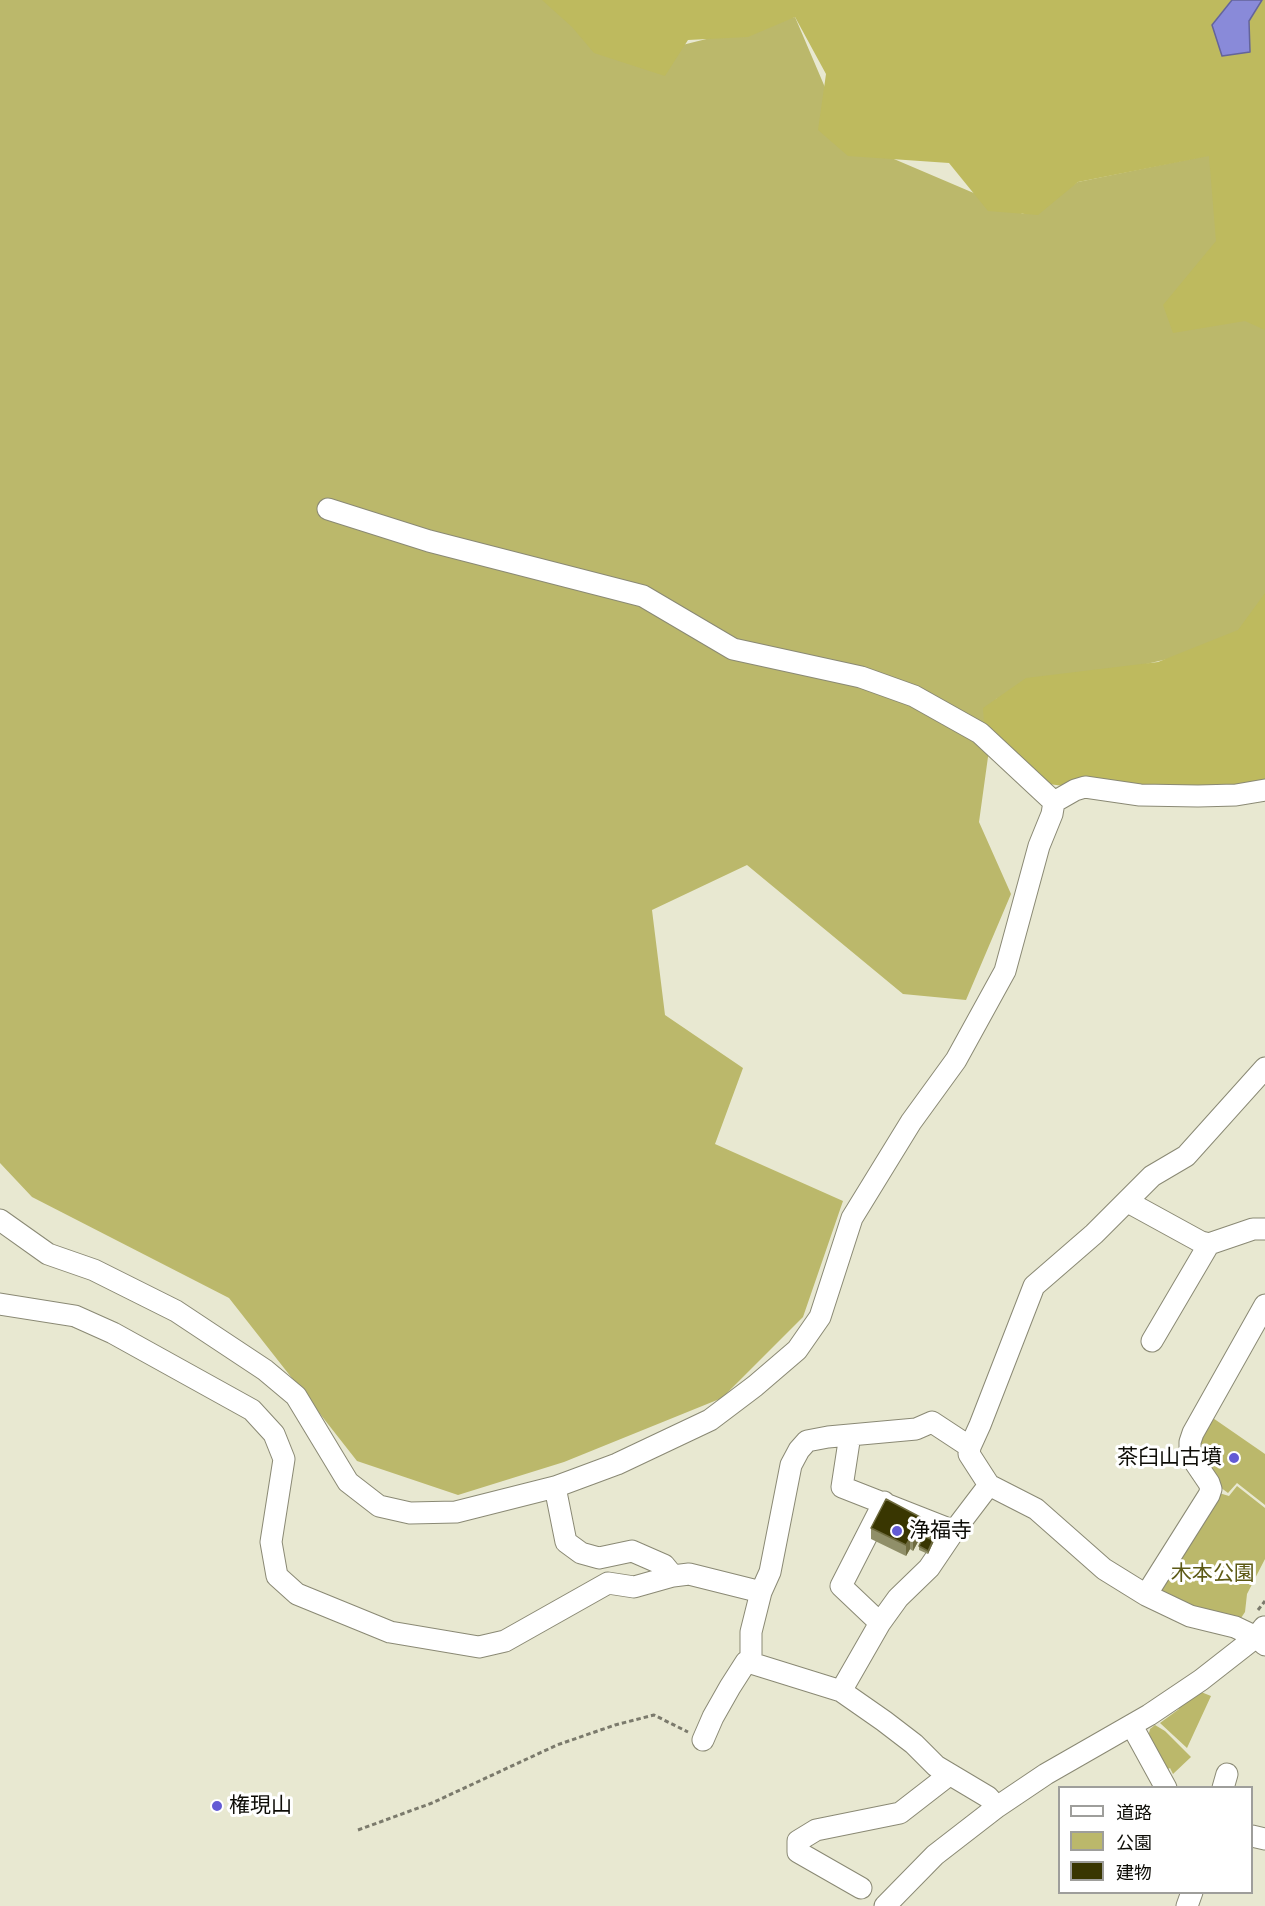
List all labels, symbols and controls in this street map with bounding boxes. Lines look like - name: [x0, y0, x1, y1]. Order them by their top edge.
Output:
- place label: 茶臼山古墳: [1117, 1445, 1222, 1471]
- marker: 茶臼山古墳: [1227, 1451, 1241, 1465]
- place label: 浄福寺: [909, 1518, 972, 1544]
- marker: 浄福寺: [890, 1524, 904, 1538]
- park label: 木本公園: [1171, 1561, 1255, 1587]
- legend: [1058, 1786, 1253, 1894]
- place label: 権現山: [229, 1793, 292, 1819]
- marker: 権現山: [210, 1799, 224, 1813]
- text: 道路: [1116, 1800, 1152, 1824]
- text: 公園: [1116, 1830, 1152, 1854]
- text: 建物: [1116, 1860, 1152, 1884]

